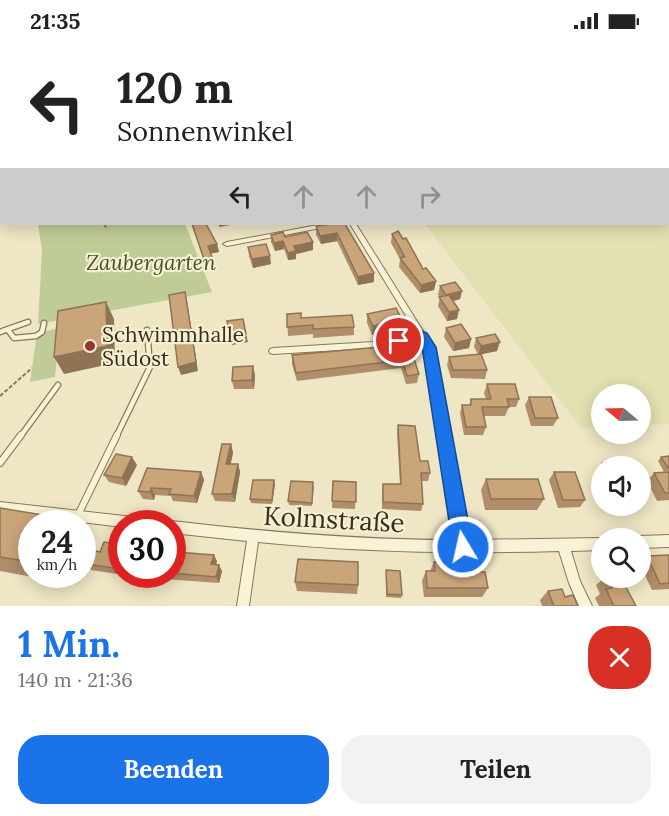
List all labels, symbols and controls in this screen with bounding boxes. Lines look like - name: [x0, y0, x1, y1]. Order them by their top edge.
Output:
- text: 21:35: [30, 7, 80, 35]
- text: 120 m: [117, 61, 233, 115]
- icon: left: [18, 66, 96, 144]
- text: Sonnenwinkel: [117, 114, 293, 148]
- icon: left: [224, 180, 257, 213]
- icon: ahead: [287, 180, 320, 213]
- icon: ahead: [350, 180, 383, 213]
- icon: right: [413, 180, 446, 213]
- park label: Zaubergarten: [86, 249, 216, 276]
- pin: [373, 315, 424, 366]
- place label: Schwimmhalle Südost: [102, 321, 244, 372]
- icon: arrive: [382, 324, 415, 357]
- marker: Schwimmhalle Südost: [83, 339, 97, 353]
- north arrow: [591, 384, 651, 444]
- map controls: [591, 384, 651, 588]
- button: sound: [591, 456, 651, 516]
- street label: Kolmstraße: [263, 499, 405, 539]
- speed limit sign: 30: [108, 510, 186, 588]
- position arrow: [431, 515, 495, 579]
- text: 24: [41, 523, 73, 561]
- button: search: [591, 528, 651, 588]
- text: km/h: [37, 555, 77, 574]
- text: 1 Min.: [18, 621, 120, 667]
- button: close: [588, 626, 651, 689]
- text: 140 m · 21:36: [18, 667, 133, 692]
- button: Beenden: [18, 735, 329, 804]
- button: Teilen: [341, 735, 651, 804]

